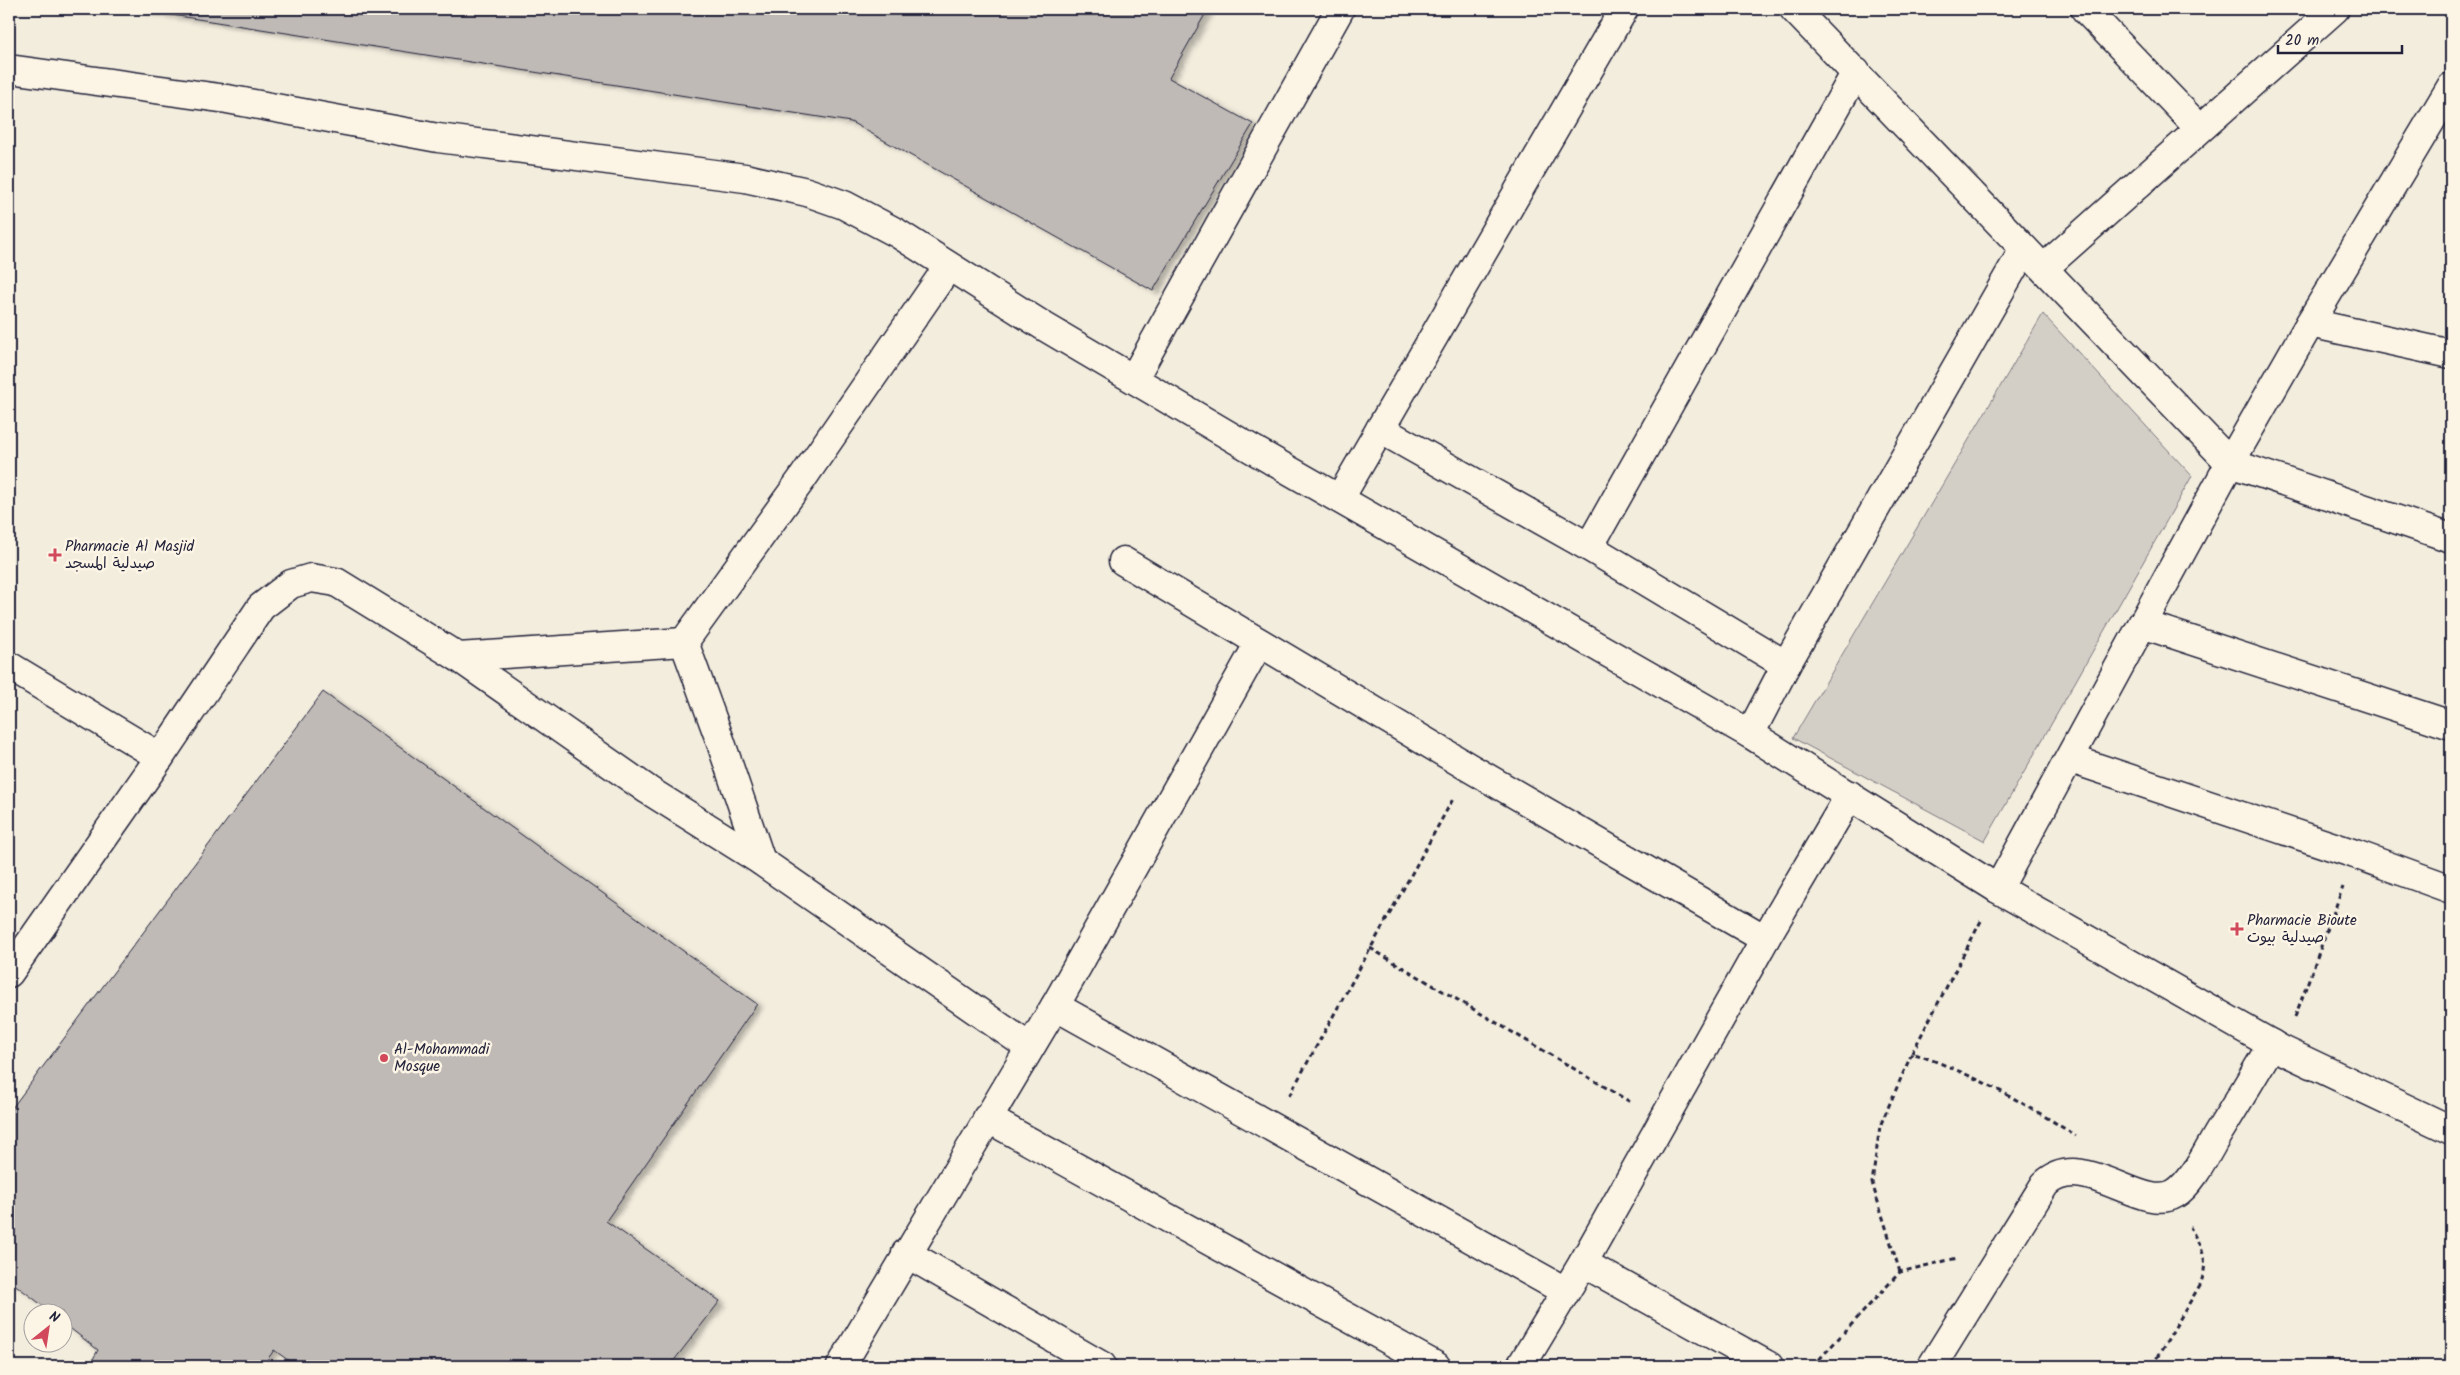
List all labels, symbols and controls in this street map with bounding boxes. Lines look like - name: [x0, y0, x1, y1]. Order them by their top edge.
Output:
- scale bar: [2278, 22, 2401, 54]
- text: 20 m: [2285, 29, 2319, 53]
- place label: Pharmacie Al Masjid صيدلية المسجد: [65, 535, 195, 576]
- marker: Pharmacie Al Masjid صيدلية المسجد: [49, 549, 61, 561]
- place label: Pharmacie Bioute صيدلية بيوت: [2247, 909, 2357, 950]
- marker: Pharmacie Bioute صيدلية بيوت: [2231, 923, 2243, 935]
- place label: Al-Mohammadi Mosque: [394, 1038, 491, 1079]
- marker: Al-Mohammadi Mosque: [378, 1052, 390, 1064]
- north arrow: [22, 1302, 72, 1352]
- text: N: [45, 1306, 63, 1329]

